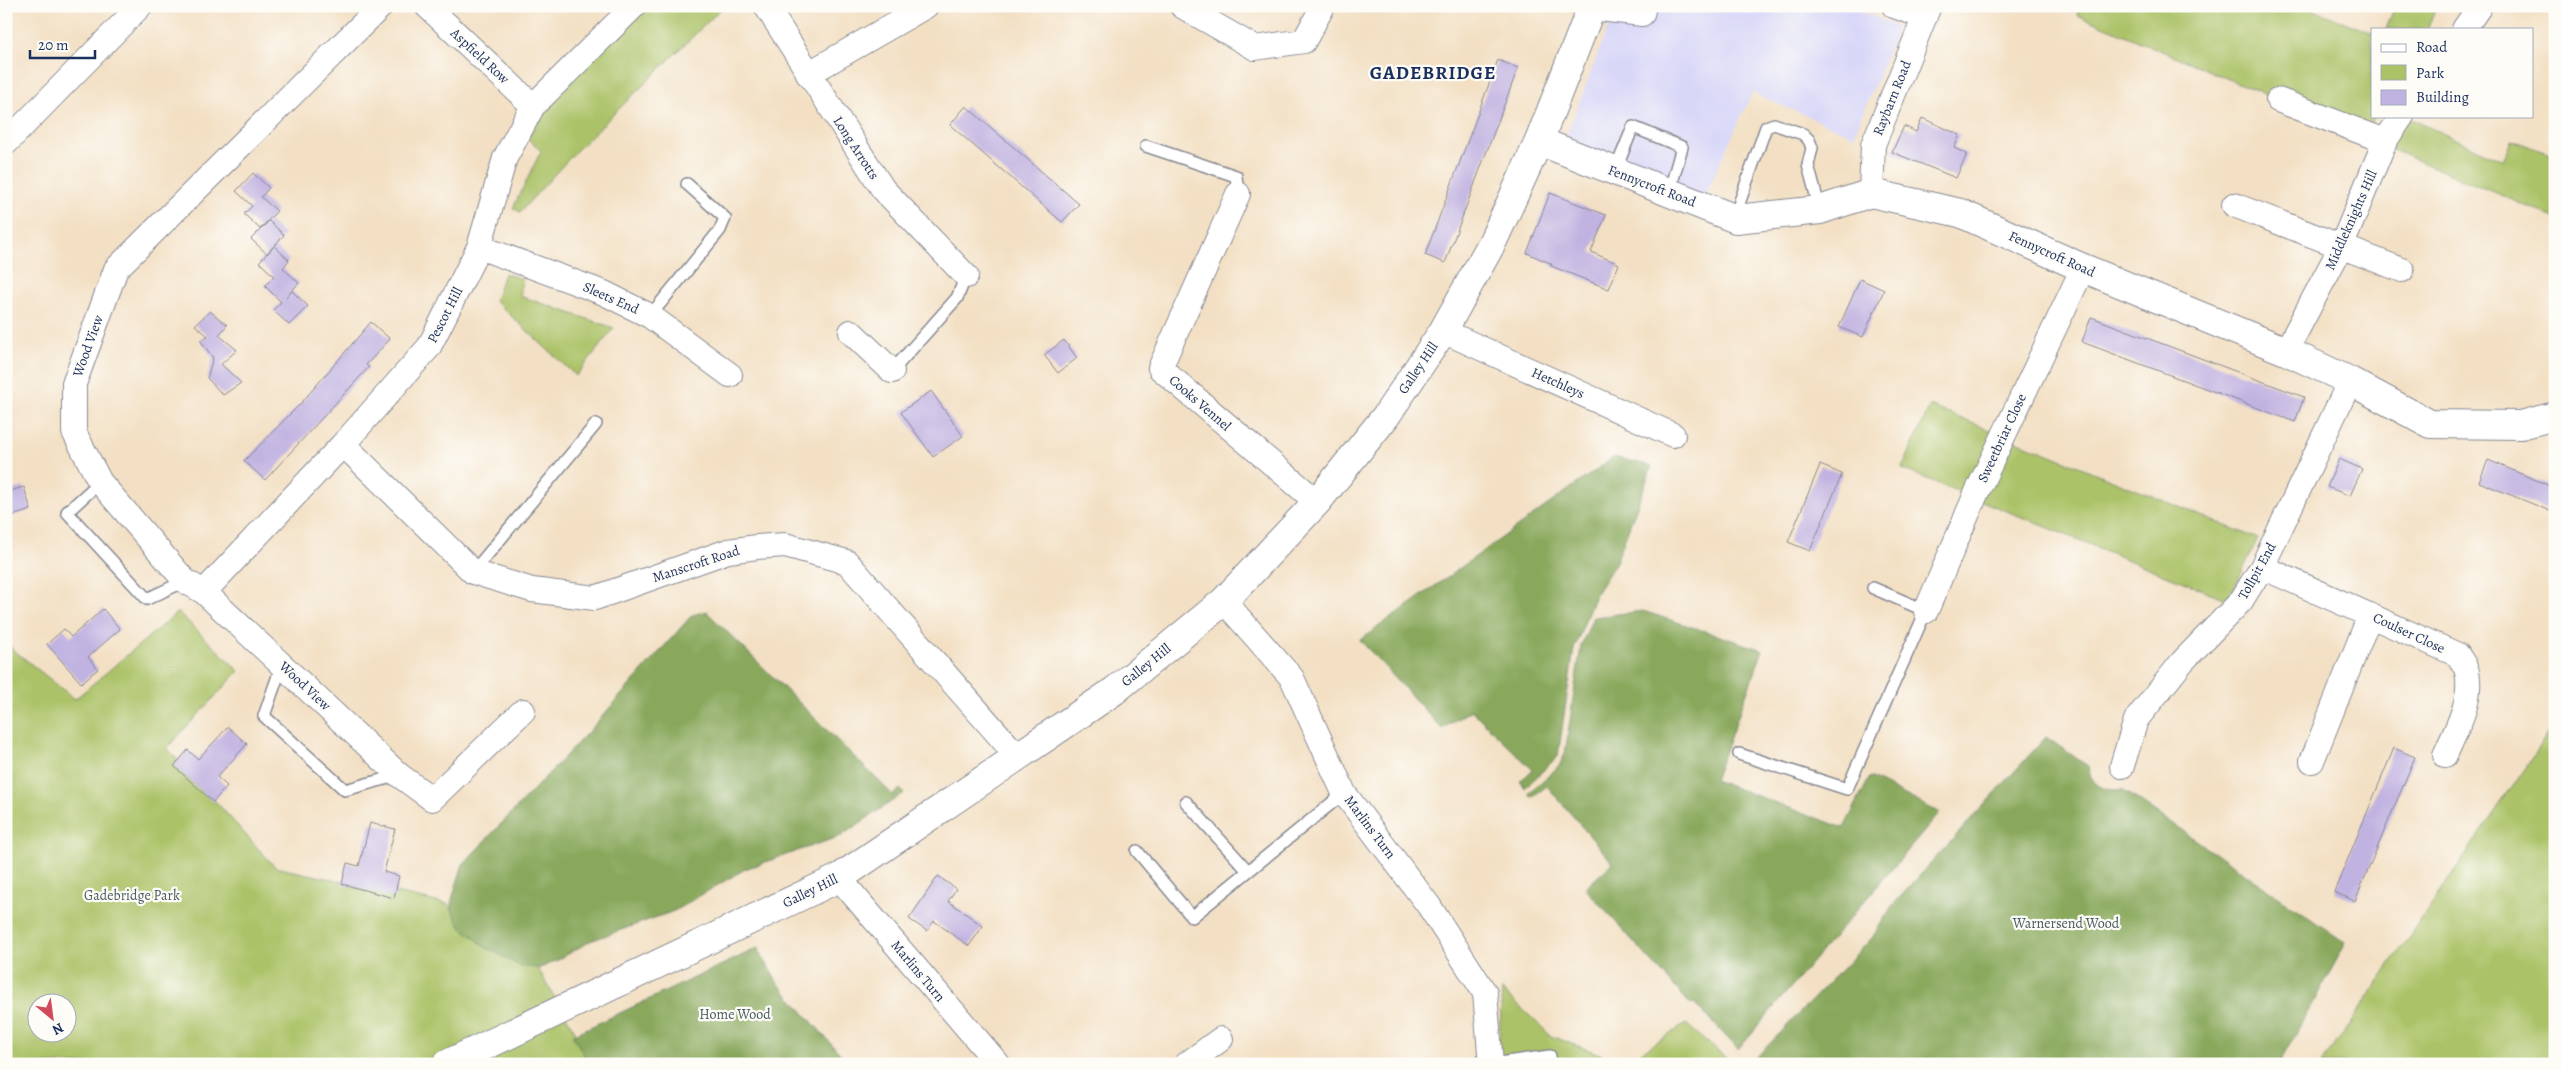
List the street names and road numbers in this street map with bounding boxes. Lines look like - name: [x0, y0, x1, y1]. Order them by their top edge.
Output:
- street label: Aspfield Row: [446, 23, 514, 88]
- street label: Raybarn Road: [1868, 57, 1916, 138]
- street label: Long Arrotts: [828, 113, 884, 183]
- street label: Fennycroft Road: [1605, 160, 1699, 212]
- street label: Middleknights Hill: [2320, 166, 2382, 273]
- street label: Fennycroft Road: [2006, 226, 2099, 282]
- street label: Sleets End: [580, 277, 642, 319]
- street label: Pescot Hill: [423, 283, 467, 346]
- street label: Wood View: [68, 312, 108, 380]
- street label: Galley Hill: [1394, 338, 1443, 398]
- street label: Hetchleys: [1528, 363, 1588, 403]
- street label: Cooks Vennel: [1165, 371, 1236, 436]
- street label: Sweetbriar Close: [1973, 390, 2031, 486]
- street label: Tollpit End: [2234, 539, 2281, 603]
- street label: Manscroft Road: [650, 541, 743, 587]
- street label: Coulser Close: [2370, 608, 2448, 658]
- street label: Galley Hill: [1117, 639, 1175, 691]
- street label: Wood View: [274, 656, 335, 715]
- street label: Marlins Turn: [1340, 791, 1400, 863]
- street label: Galley Hill: [779, 869, 841, 912]
- street label: Marlins Turn: [887, 936, 950, 1006]

